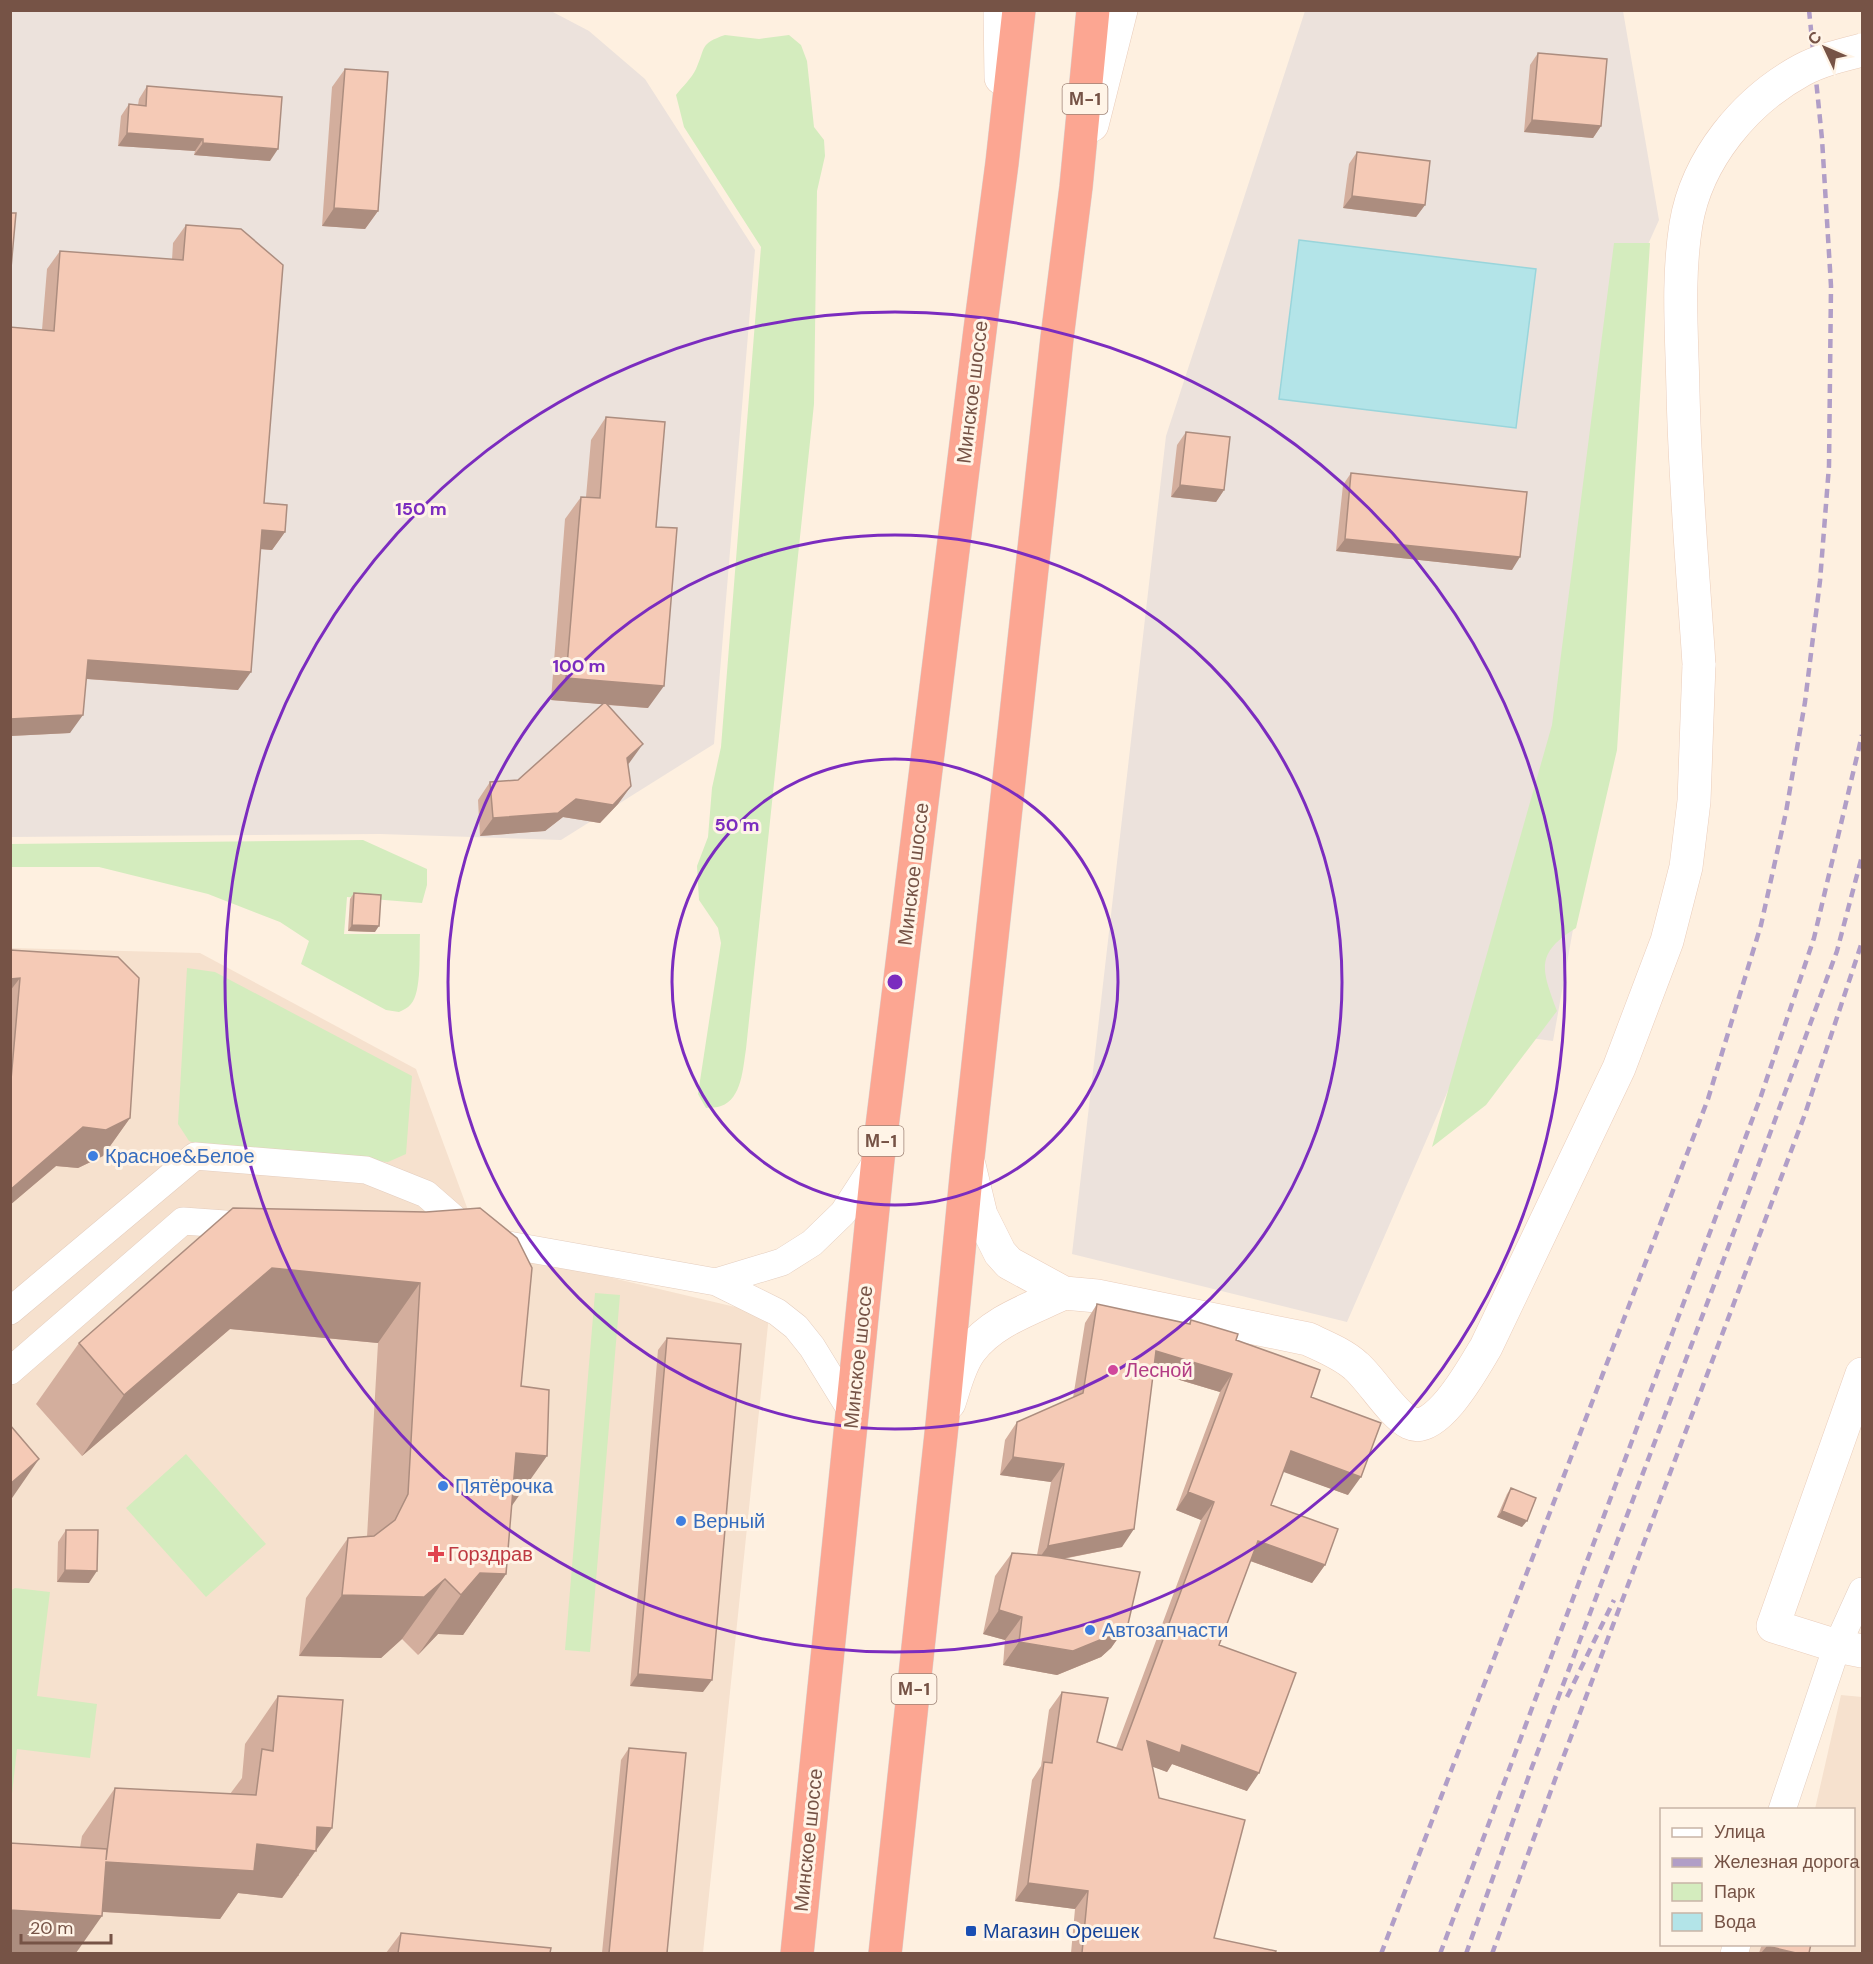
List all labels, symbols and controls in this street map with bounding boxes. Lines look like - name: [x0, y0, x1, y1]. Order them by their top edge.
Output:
- north arrow: [1795, 18, 1855, 78]
- text: С: [1803, 26, 1826, 49]
- road number: М-1: [1062, 84, 1108, 114]
- street label: Минское шоссе: [950, 319, 994, 465]
- text: 150 m: [395, 497, 447, 521]
- text: 100 m: [552, 654, 606, 678]
- street label: Минское шоссе: [891, 801, 935, 947]
- text: 50 m: [714, 813, 760, 837]
- centre of rings: [885, 972, 905, 992]
- road number: М-1: [858, 1126, 904, 1156]
- place label: Красное&Белое: [105, 1143, 255, 1169]
- marker: Красное&Белое: [86, 1149, 100, 1163]
- street label: Минское шоссе: [838, 1284, 878, 1430]
- place label: Лесной: [1125, 1357, 1193, 1383]
- marker: Лесной: [1106, 1363, 1120, 1377]
- place label: Пятёрочка: [455, 1473, 554, 1499]
- marker: Пятёрочка: [436, 1479, 450, 1493]
- place label: Верный: [693, 1508, 765, 1534]
- marker: Верный: [674, 1514, 688, 1528]
- place label: Горздрав: [448, 1541, 533, 1567]
- marker: Горздрав: [429, 1547, 443, 1561]
- place label: Автозапчасти: [1102, 1617, 1228, 1643]
- marker: Автозапчасти: [1083, 1623, 1097, 1637]
- road number: М-1: [892, 1674, 936, 1704]
- street label: Минское шоссе: [788, 1767, 828, 1913]
- legend: [1660, 1808, 1855, 1946]
- text: Улица: [1714, 1820, 1766, 1844]
- text: Железная дорога: [1714, 1850, 1860, 1874]
- text: Парк: [1714, 1880, 1755, 1904]
- scale bar: [21, 1907, 111, 1945]
- text: Вода: [1714, 1910, 1757, 1934]
- text: 20 m: [30, 1916, 73, 1940]
- place label: Магазин Орешек: [983, 1918, 1139, 1944]
- marker: Магазин Орешек: [964, 1924, 978, 1938]

